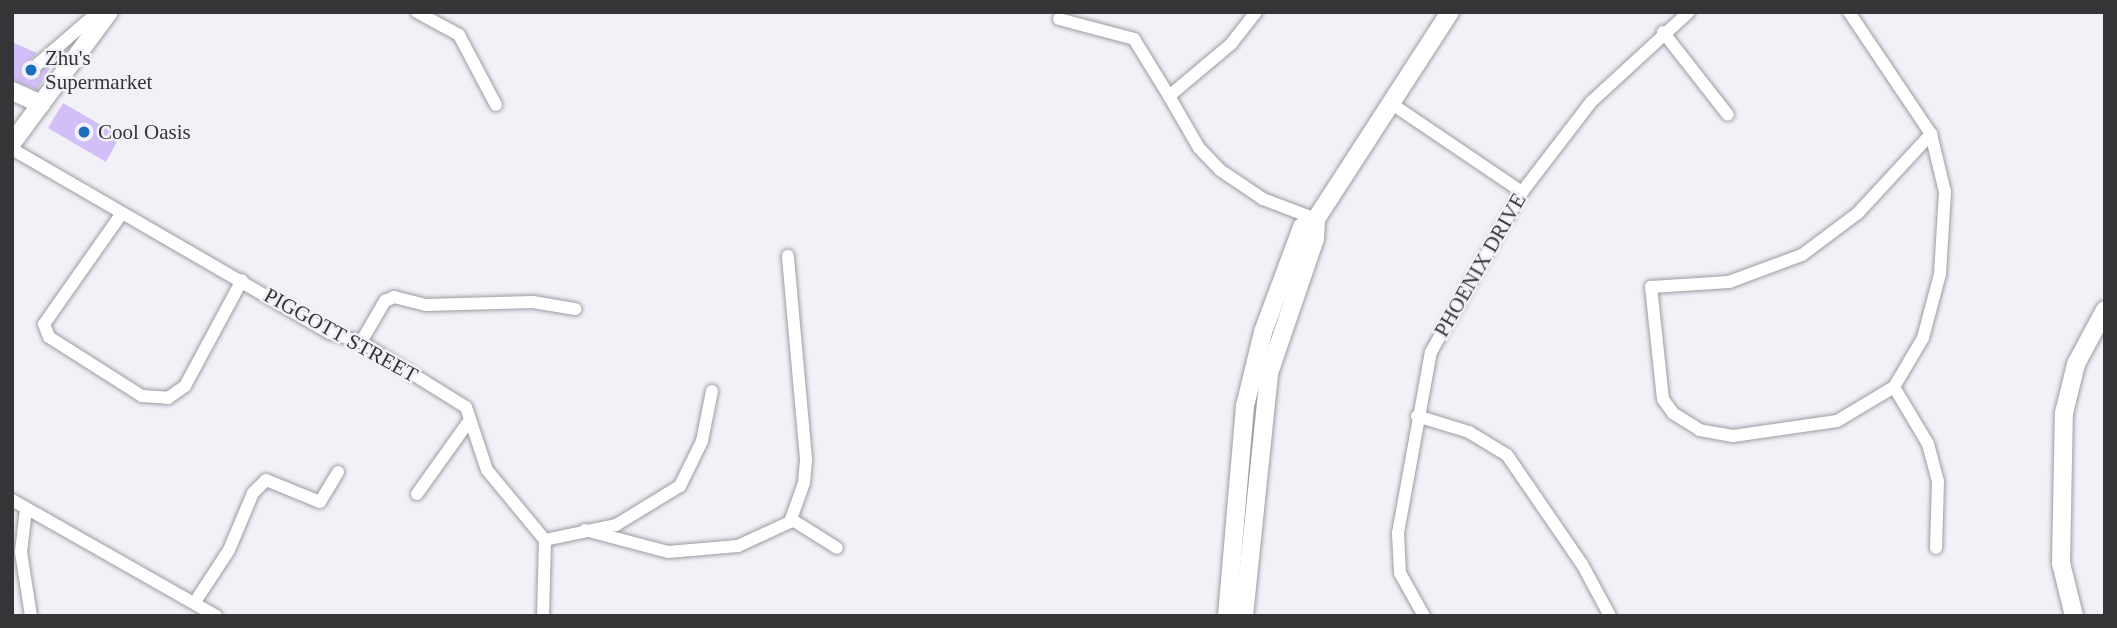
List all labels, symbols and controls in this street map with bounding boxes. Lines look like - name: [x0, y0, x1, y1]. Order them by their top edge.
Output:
- place label: Zhu's Supermarket: [45, 45, 152, 95]
- marker: Zhu's Supermarket: [23, 62, 39, 78]
- place label: Cool Oasis: [98, 119, 191, 145]
- marker: Cool Oasis: [76, 124, 92, 140]
- street label: PHOENIX DRIVE: [1429, 189, 1531, 341]
- street label: PIGGOTT STREET: [260, 282, 422, 388]

